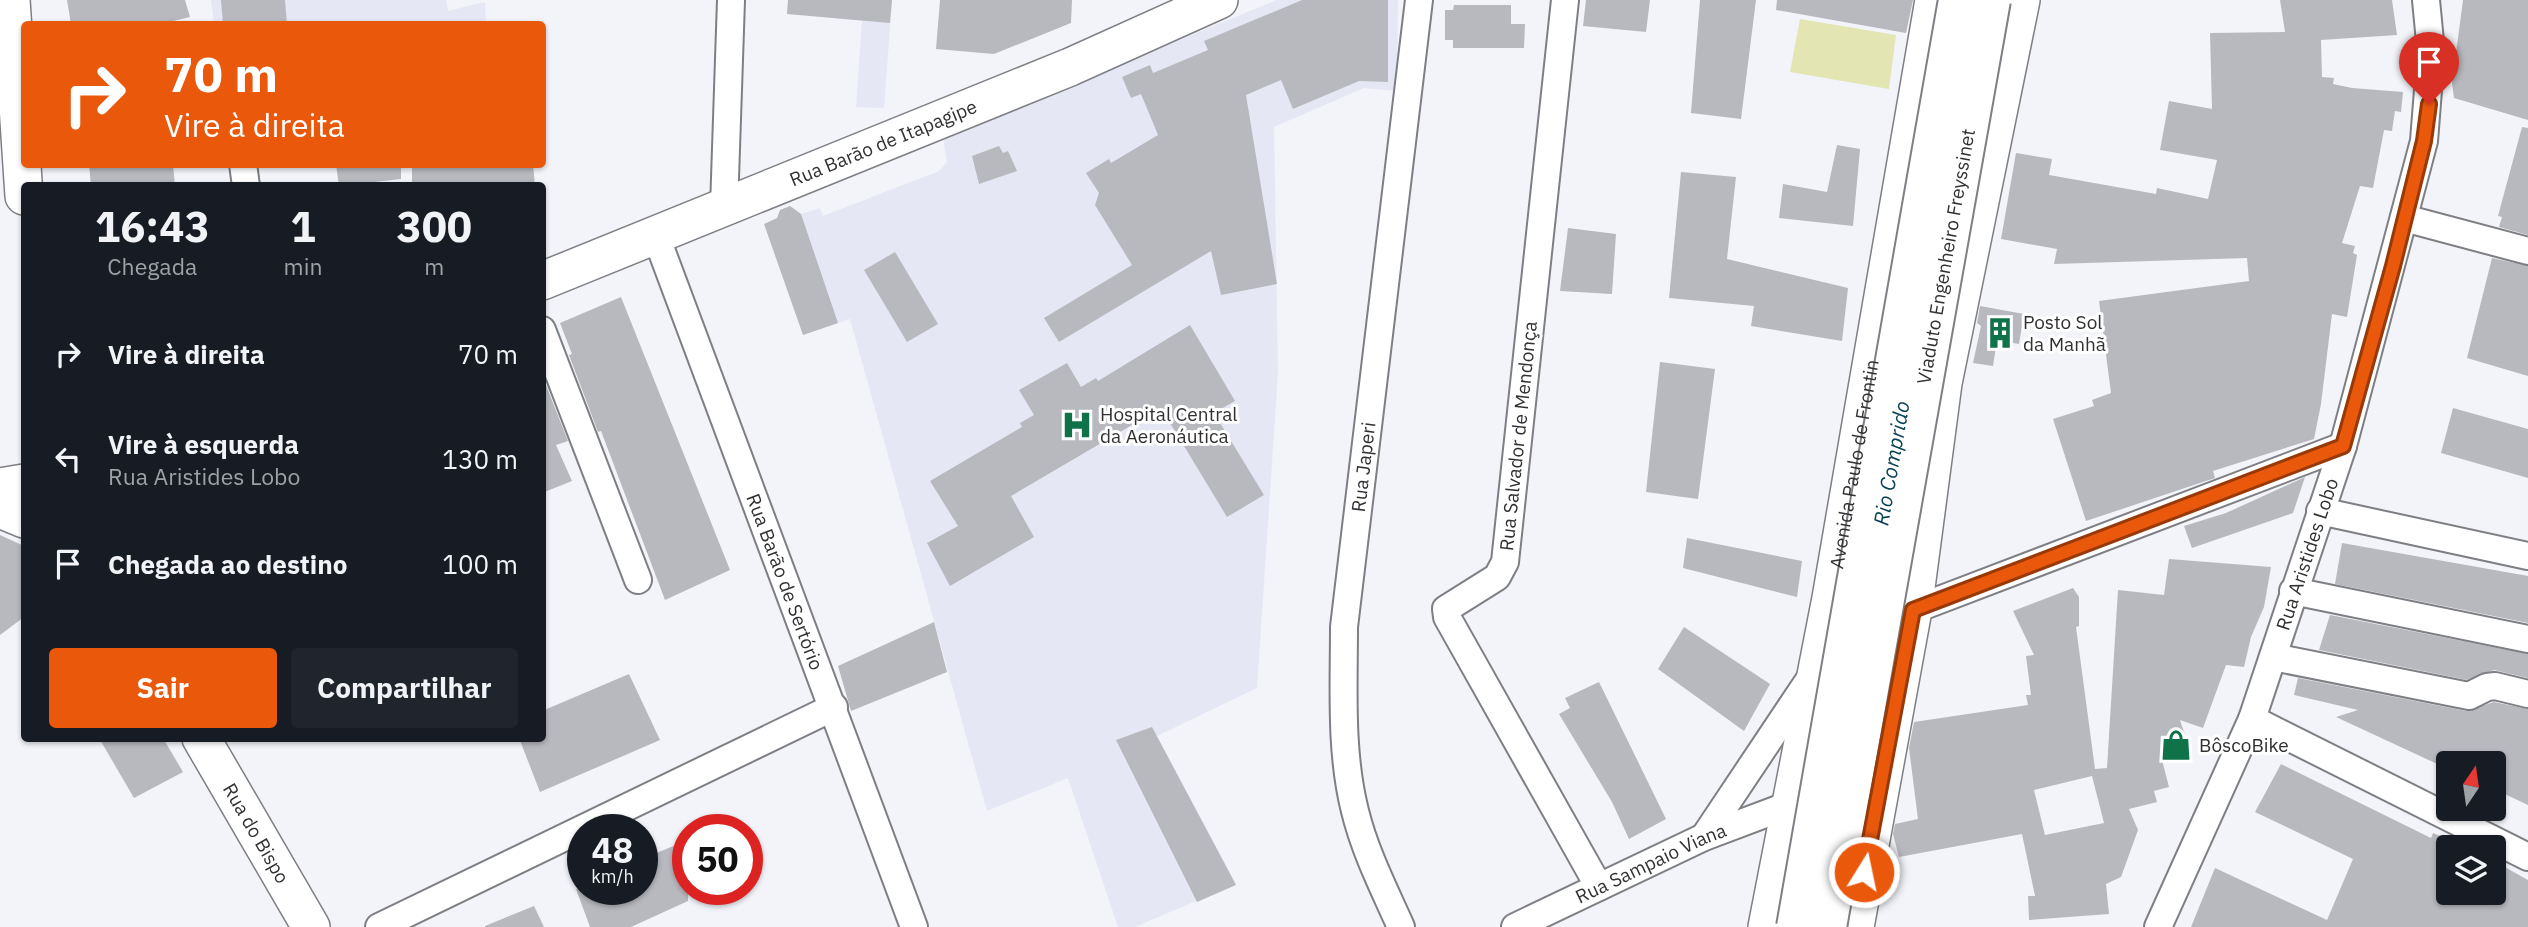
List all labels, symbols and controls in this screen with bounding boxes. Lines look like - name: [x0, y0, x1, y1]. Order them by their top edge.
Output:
- pin: [2399, 32, 2459, 104]
- text: 70 m: [164, 42, 278, 105]
- icon: arrive: [2410, 43, 2448, 81]
- icon: right: [49, 49, 140, 140]
- street label: Rua Barão de Itapagipe: [786, 94, 980, 191]
- text: Vire à direita: [164, 104, 345, 146]
- street label: Viaduto Engenheiro Freyssinet: [1911, 127, 1980, 386]
- text: 16:43: [95, 199, 210, 254]
- text: 1: [290, 199, 316, 254]
- text: 300: [396, 199, 472, 254]
- text: Chegada: [107, 251, 197, 281]
- text: min: [284, 251, 322, 281]
- text: m: [424, 251, 444, 281]
- place label: Posto Sol da Manhã: [2023, 310, 2106, 356]
- building icon: Posto Sol da Manhã: [1983, 316, 2017, 350]
- street label: Rua Salvador de Mendonça: [1494, 320, 1542, 552]
- icon: right: [49, 335, 87, 373]
- text: Vire à direita: [108, 337, 265, 371]
- text: 70 m: [458, 337, 518, 371]
- street label: Avenida Paulo de Frontin: [1824, 358, 1884, 571]
- water label: Rio Comprido: [1866, 398, 1916, 528]
- place label: Hospital Central da Aeronáutica: [1100, 402, 1237, 448]
- hospital icon: Hospital Central da Aeronáutica: [1060, 408, 1094, 442]
- street label: Rua Japeri: [1346, 421, 1380, 513]
- text: Vire à esquerda: [108, 427, 299, 461]
- icon: left: [49, 440, 87, 478]
- text: 130 m: [442, 442, 518, 476]
- text: Rua Aristides Lobo: [108, 461, 300, 491]
- street label: Rua Aristides Lobo: [2270, 475, 2343, 633]
- street label: Rua Barão de Sertório: [741, 490, 829, 673]
- icon: arrive: [49, 545, 87, 583]
- text: Chegada ao destino: [108, 547, 347, 581]
- text: 100 m: [442, 547, 518, 581]
- button: Sair: [49, 648, 277, 728]
- button: Compartilhar: [291, 648, 518, 728]
- shop icon: BôscoBike: [2159, 728, 2193, 762]
- place label: BôscoBike: [2199, 733, 2289, 757]
- north arrow: [2436, 751, 2506, 821]
- map controls: [2436, 751, 2506, 905]
- street label: Rua do Bispo: [218, 779, 295, 887]
- speed limit sign: 50: [672, 814, 763, 905]
- street label: Rua Sampaio Viana: [1571, 818, 1729, 909]
- text: 48: [591, 827, 634, 873]
- position arrow: [1827, 835, 1901, 909]
- button: layers: [2436, 835, 2506, 905]
- text: km/h: [591, 865, 634, 888]

